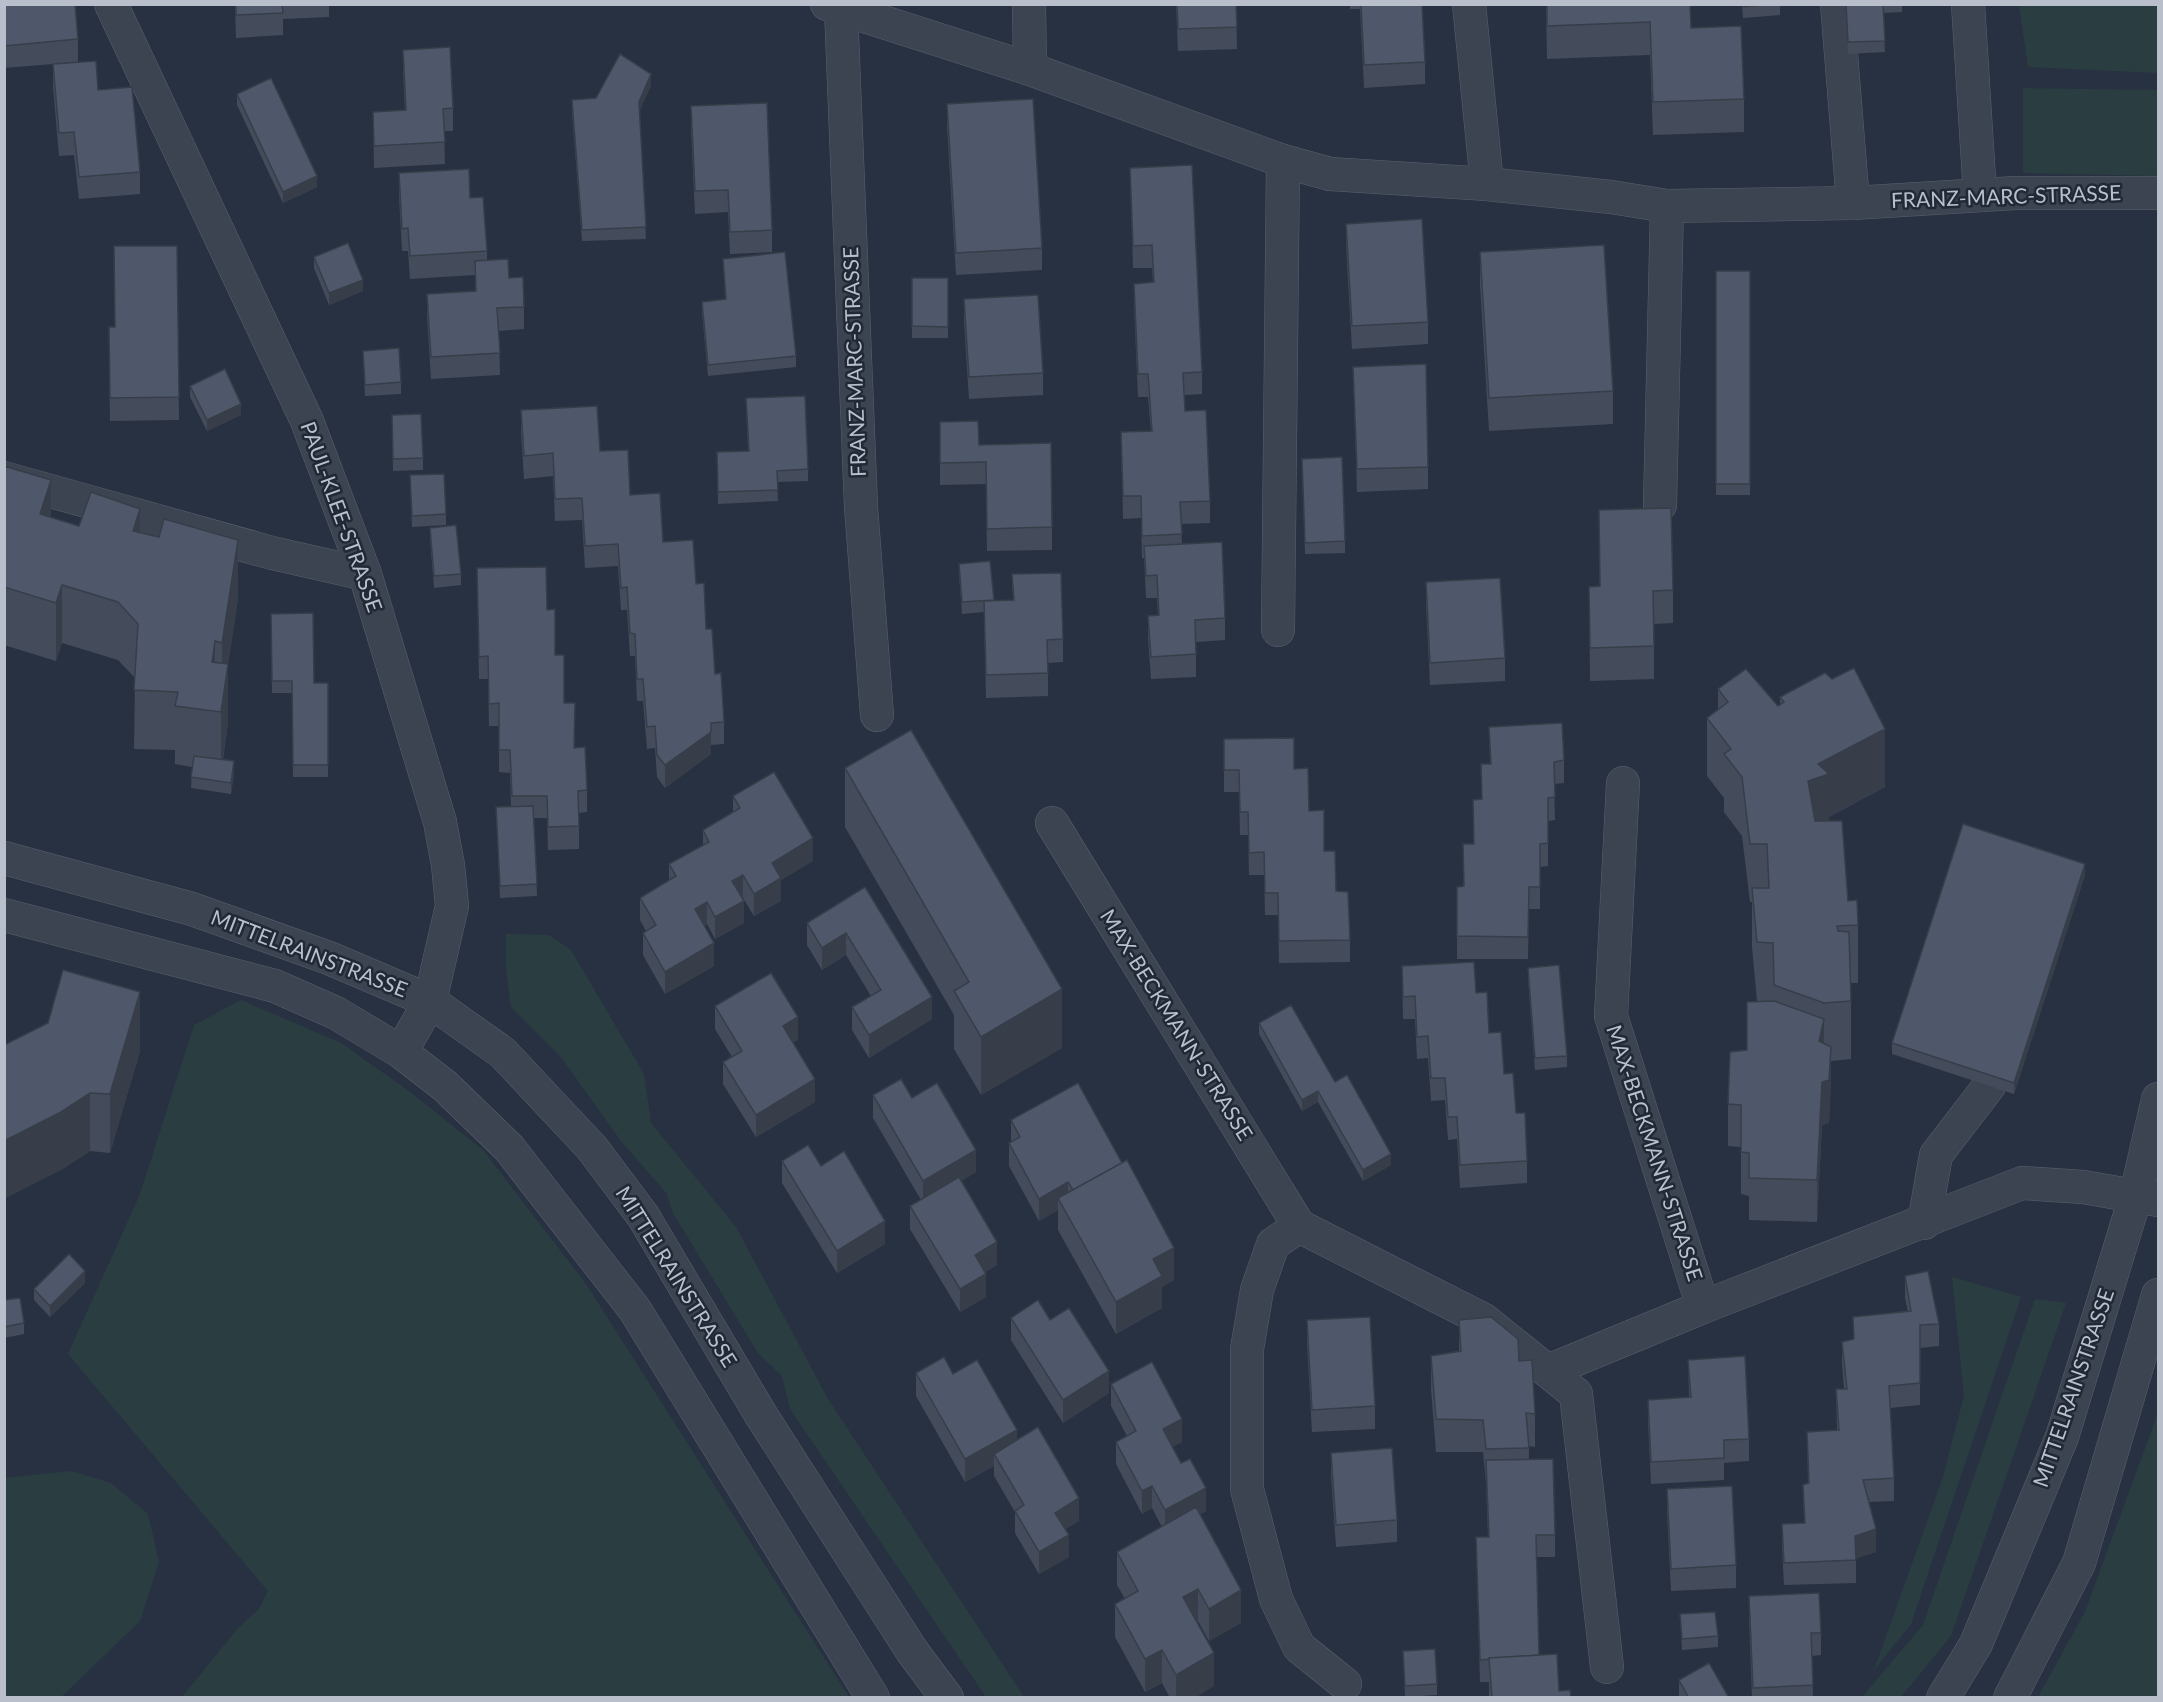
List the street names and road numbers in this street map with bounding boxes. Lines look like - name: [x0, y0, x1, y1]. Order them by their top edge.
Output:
- street label: FRANZ-MARC-STRASSE: [1890, 179, 2121, 212]
- street label: FRANZ-MARC-STRASSE: [837, 247, 870, 478]
- street label: PAUL-KLEE-STRASSE: [296, 418, 388, 615]
- street label: MITTELRAINSTRASSE: [208, 904, 411, 1002]
- street label: MAX-BECKMANN-STRASSE: [1096, 904, 1259, 1144]
- street label: MAX-BECKMANN-STRASSE: [1602, 1021, 1709, 1284]
- street label: MITTELRAINSTRASSE: [611, 1181, 743, 1371]
- street label: MITTELRAINSTRASSE: [2027, 1285, 2118, 1490]

